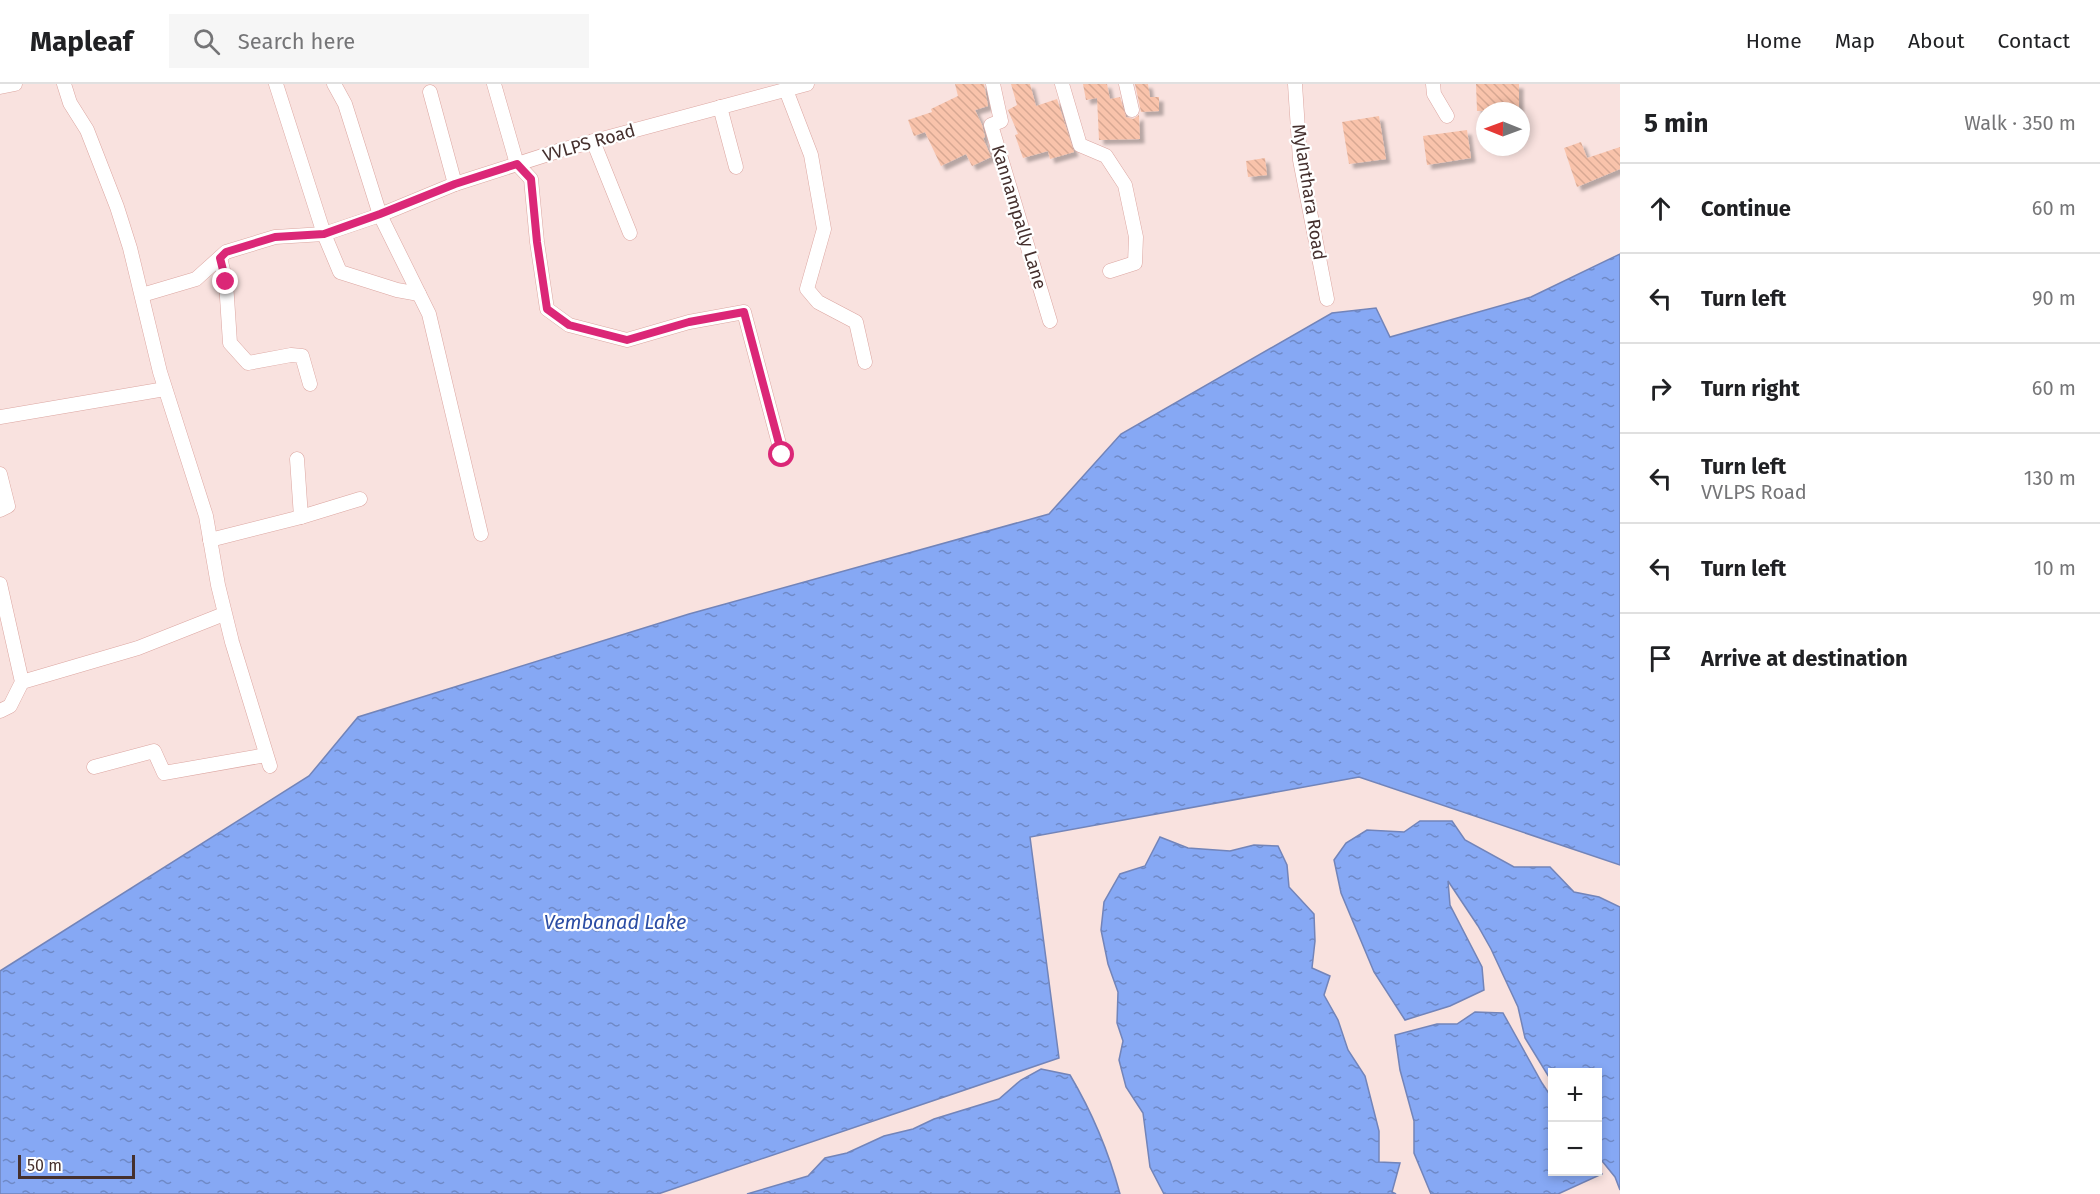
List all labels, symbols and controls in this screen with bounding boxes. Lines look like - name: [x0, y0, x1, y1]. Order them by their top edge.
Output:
- search box: [169, 14, 589, 68]
- text: Mapleaf: [30, 25, 133, 58]
- icon: search: [190, 25, 223, 58]
- text: Search here: [238, 28, 355, 55]
- text: Home: [1746, 28, 1802, 54]
- text: Map: [1835, 28, 1875, 54]
- text: About: [1908, 28, 1965, 54]
- text: Contact: [1998, 28, 2070, 54]
- north arrow: [1476, 102, 1530, 156]
- text: 5 min: [1644, 108, 1708, 139]
- text: Walk · 350 m: [1964, 111, 2076, 135]
- street label: VVLPS Road: [540, 119, 638, 167]
- street label: Mylanthara Road: [1287, 122, 1331, 262]
- street label: Kannampally Lane: [987, 142, 1051, 292]
- icon: ahead: [1644, 192, 1677, 225]
- text: Continue: [1701, 195, 1791, 222]
- text: 60 m: [2032, 196, 2076, 220]
- route end: [212, 268, 238, 294]
- icon: left: [1644, 282, 1677, 315]
- text: Turn left: [1701, 285, 1786, 312]
- text: 90 m: [2032, 286, 2076, 310]
- icon: right: [1644, 372, 1677, 405]
- text: Turn right: [1701, 375, 1800, 402]
- text: 60 m: [2032, 376, 2076, 400]
- route start: [768, 441, 794, 467]
- text: Turn left: [1701, 453, 1786, 480]
- icon: left: [1644, 462, 1677, 495]
- text: 130 m: [2024, 466, 2076, 490]
- text: VVLPS Road: [1701, 480, 1807, 504]
- icon: left: [1644, 552, 1677, 585]
- text: Turn left: [1701, 555, 1786, 582]
- text: 10 m: [2034, 556, 2076, 580]
- icon: arrive: [1644, 642, 1677, 675]
- text: Arrive at destination: [1701, 645, 1908, 672]
- water label: Vembanad Lake: [544, 910, 686, 934]
- map controls: [1548, 1068, 1602, 1176]
- button: +: [1548, 1068, 1602, 1122]
- button: −: [1548, 1122, 1602, 1176]
- scale bar: [18, 1152, 135, 1180]
- text: 50 m: [27, 1156, 62, 1175]

